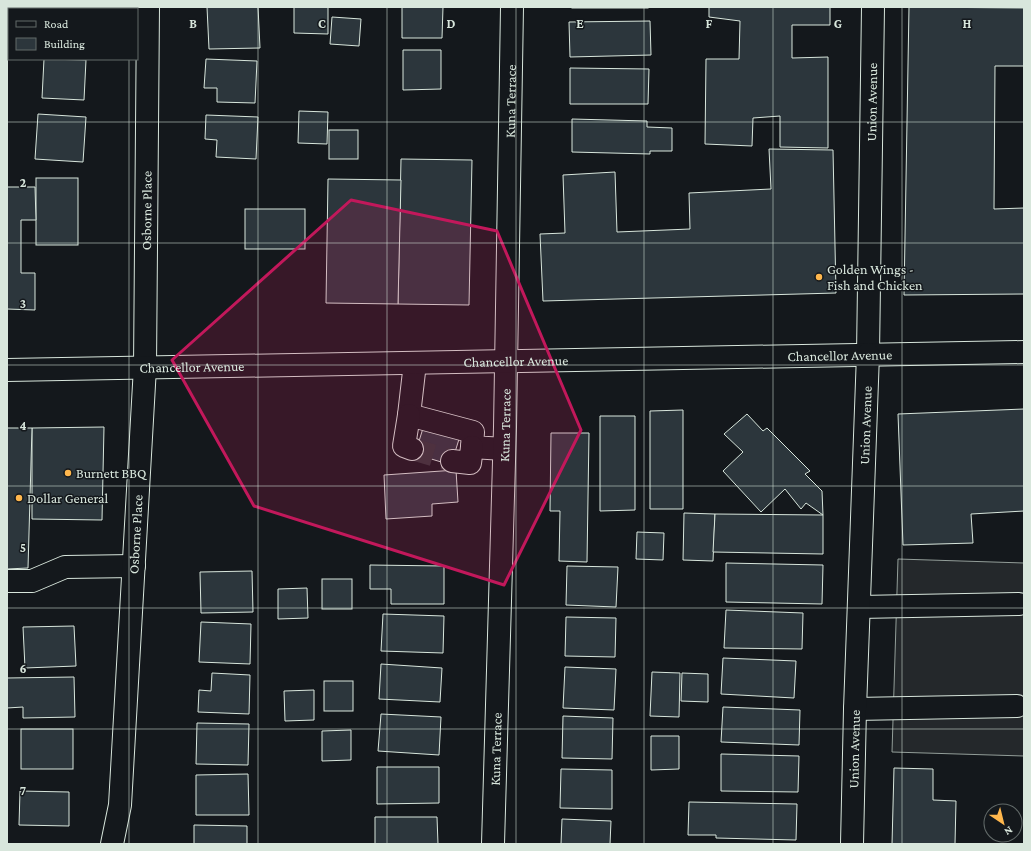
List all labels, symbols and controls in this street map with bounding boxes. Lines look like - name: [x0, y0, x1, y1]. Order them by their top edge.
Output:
- legend: [8, 8, 138, 60]
- text: B: [189, 16, 197, 31]
- text: C: [318, 16, 326, 31]
- text: D: [447, 16, 456, 31]
- text: E: [576, 16, 584, 31]
- text: F: [706, 16, 713, 31]
- text: G: [834, 16, 842, 31]
- text: H: [963, 16, 972, 31]
- text: Road: [44, 17, 69, 31]
- text: Building: [44, 37, 85, 51]
- street label: Union Avenue: [863, 63, 880, 141]
- street label: Kuna Terrace: [502, 64, 519, 138]
- street label: Osborne Place: [138, 171, 155, 250]
- text: 2: [20, 175, 27, 190]
- place label: Golden Wings - Fish and Chicken: [827, 261, 923, 293]
- marker: Golden Wings - Fish and Chicken: [814, 272, 824, 282]
- text: 3: [20, 296, 26, 311]
- street label: Chancellor Avenue: [787, 346, 892, 364]
- street label: Chancellor Avenue: [463, 352, 569, 370]
- street label: Chancellor Avenue: [139, 358, 245, 376]
- street label: Union Avenue: [856, 386, 875, 465]
- street label: Kuna Terrace: [496, 388, 514, 462]
- text: 4: [19, 418, 27, 433]
- place label: Burnett BBQ: [76, 465, 147, 481]
- marker: Burnett BBQ: [63, 468, 73, 478]
- place label: Dollar General: [27, 490, 109, 506]
- marker: Dollar General: [14, 493, 24, 503]
- street label: Osborne Place: [125, 494, 146, 574]
- text: 5: [20, 540, 26, 555]
- text: 6: [19, 661, 27, 676]
- street label: Union Avenue: [845, 710, 863, 789]
- street label: Kuna Terrace: [487, 712, 505, 786]
- text: 7: [20, 783, 26, 798]
- north arrow: [983, 803, 1023, 843]
- text: N: [1002, 824, 1015, 839]

